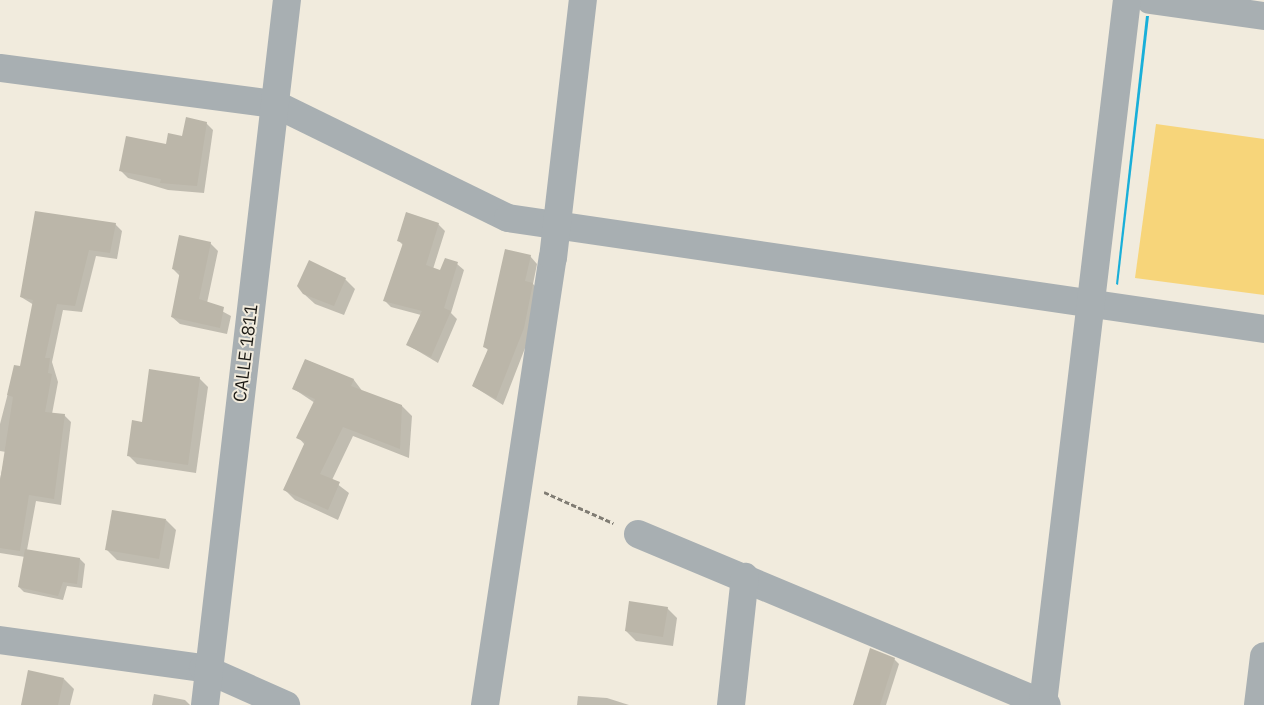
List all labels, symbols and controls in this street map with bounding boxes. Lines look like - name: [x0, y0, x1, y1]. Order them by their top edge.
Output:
- street label: CALLE 1811: [229, 303, 263, 403]

